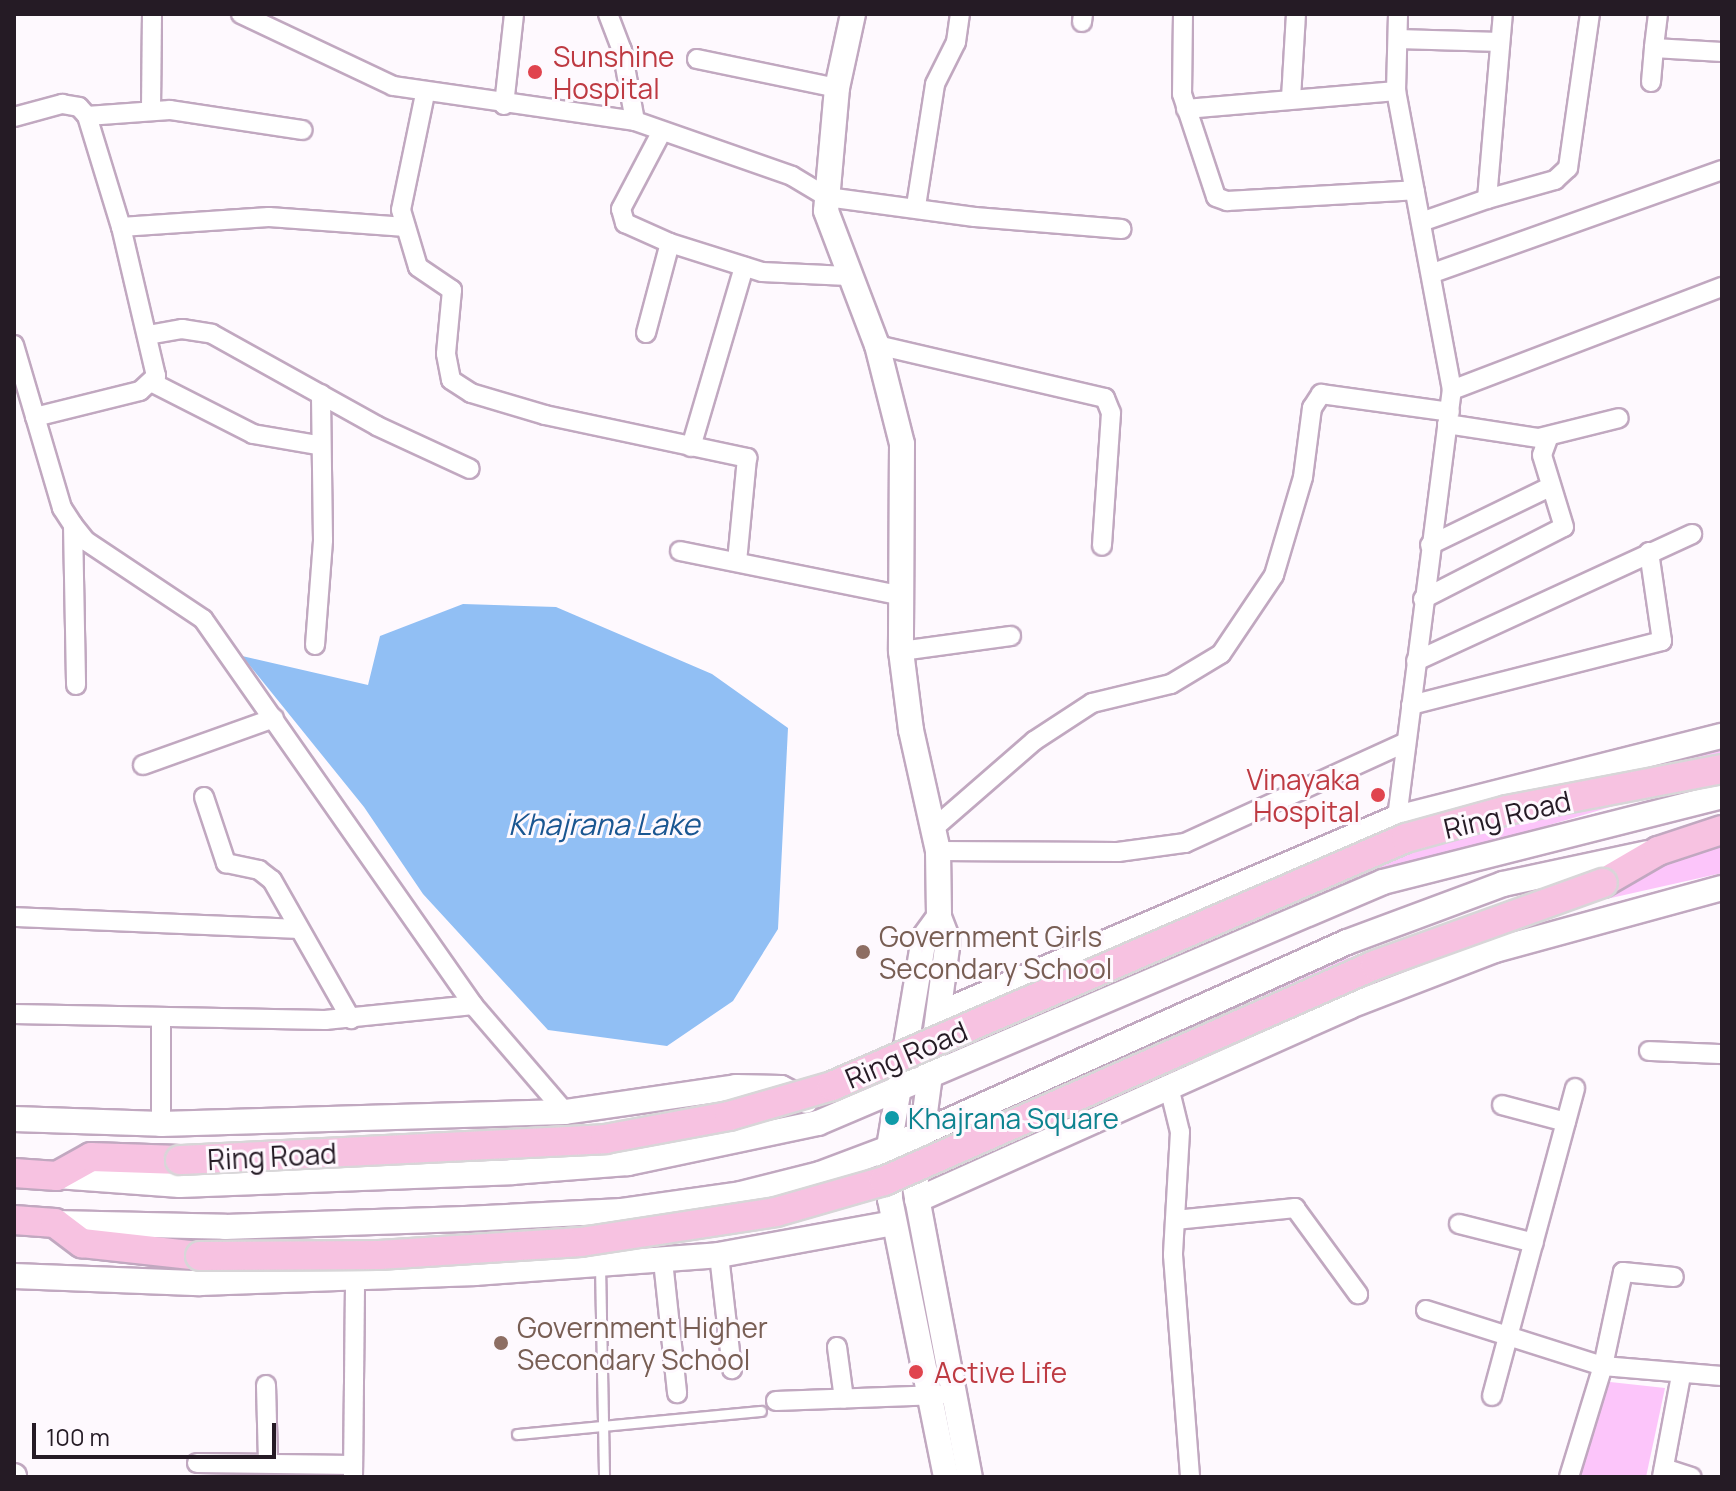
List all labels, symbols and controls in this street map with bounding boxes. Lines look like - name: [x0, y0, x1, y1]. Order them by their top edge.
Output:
- place label: Sunshine Hospital: [553, 39, 674, 105]
- marker: Sunshine Hospital: [524, 61, 546, 83]
- place label: Vinayaka Hospital: [1247, 762, 1360, 828]
- street label: Ring Road: [1440, 783, 1574, 845]
- marker: Vinayaka Hospital: [1367, 784, 1389, 806]
- water label: Khajrana Lake: [508, 806, 700, 842]
- place label: Government Girls Secondary School: [879, 919, 1112, 985]
- marker: Government Girls Secondary School: [854, 943, 872, 961]
- street label: Ring Road: [840, 1013, 972, 1095]
- place label: Khajrana Square: [908, 1101, 1119, 1135]
- marker: Khajrana Square: [883, 1109, 901, 1127]
- street label: Ring Road: [207, 1136, 337, 1176]
- place label: Government Higher Secondary School: [517, 1310, 768, 1376]
- marker: Government Higher Secondary School: [492, 1334, 510, 1352]
- place label: Active Life: [934, 1355, 1067, 1389]
- marker: Active Life: [905, 1361, 927, 1383]
- scale bar: [36, 1407, 280, 1457]
- text: 100 m: [46, 1420, 110, 1453]

